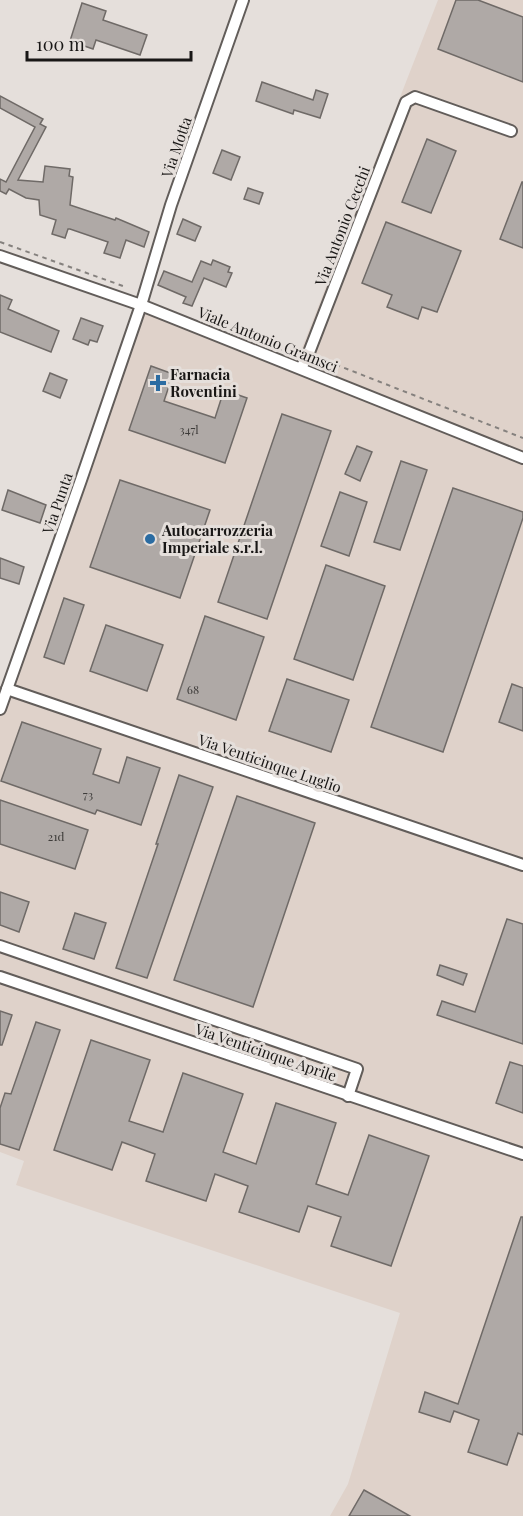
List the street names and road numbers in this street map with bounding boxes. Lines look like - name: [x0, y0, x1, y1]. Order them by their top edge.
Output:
- street label: Via Motta: [156, 113, 196, 181]
- street label: Via Antonio Cecchi: [310, 163, 374, 290]
- street label: Viale Antonio Gramsci: [194, 301, 342, 376]
- street label: Via Punta: [37, 469, 77, 537]
- street label: Via Venticinque Luglio: [195, 729, 344, 797]
- street label: Via Venticinque Aprile: [192, 1018, 339, 1086]

